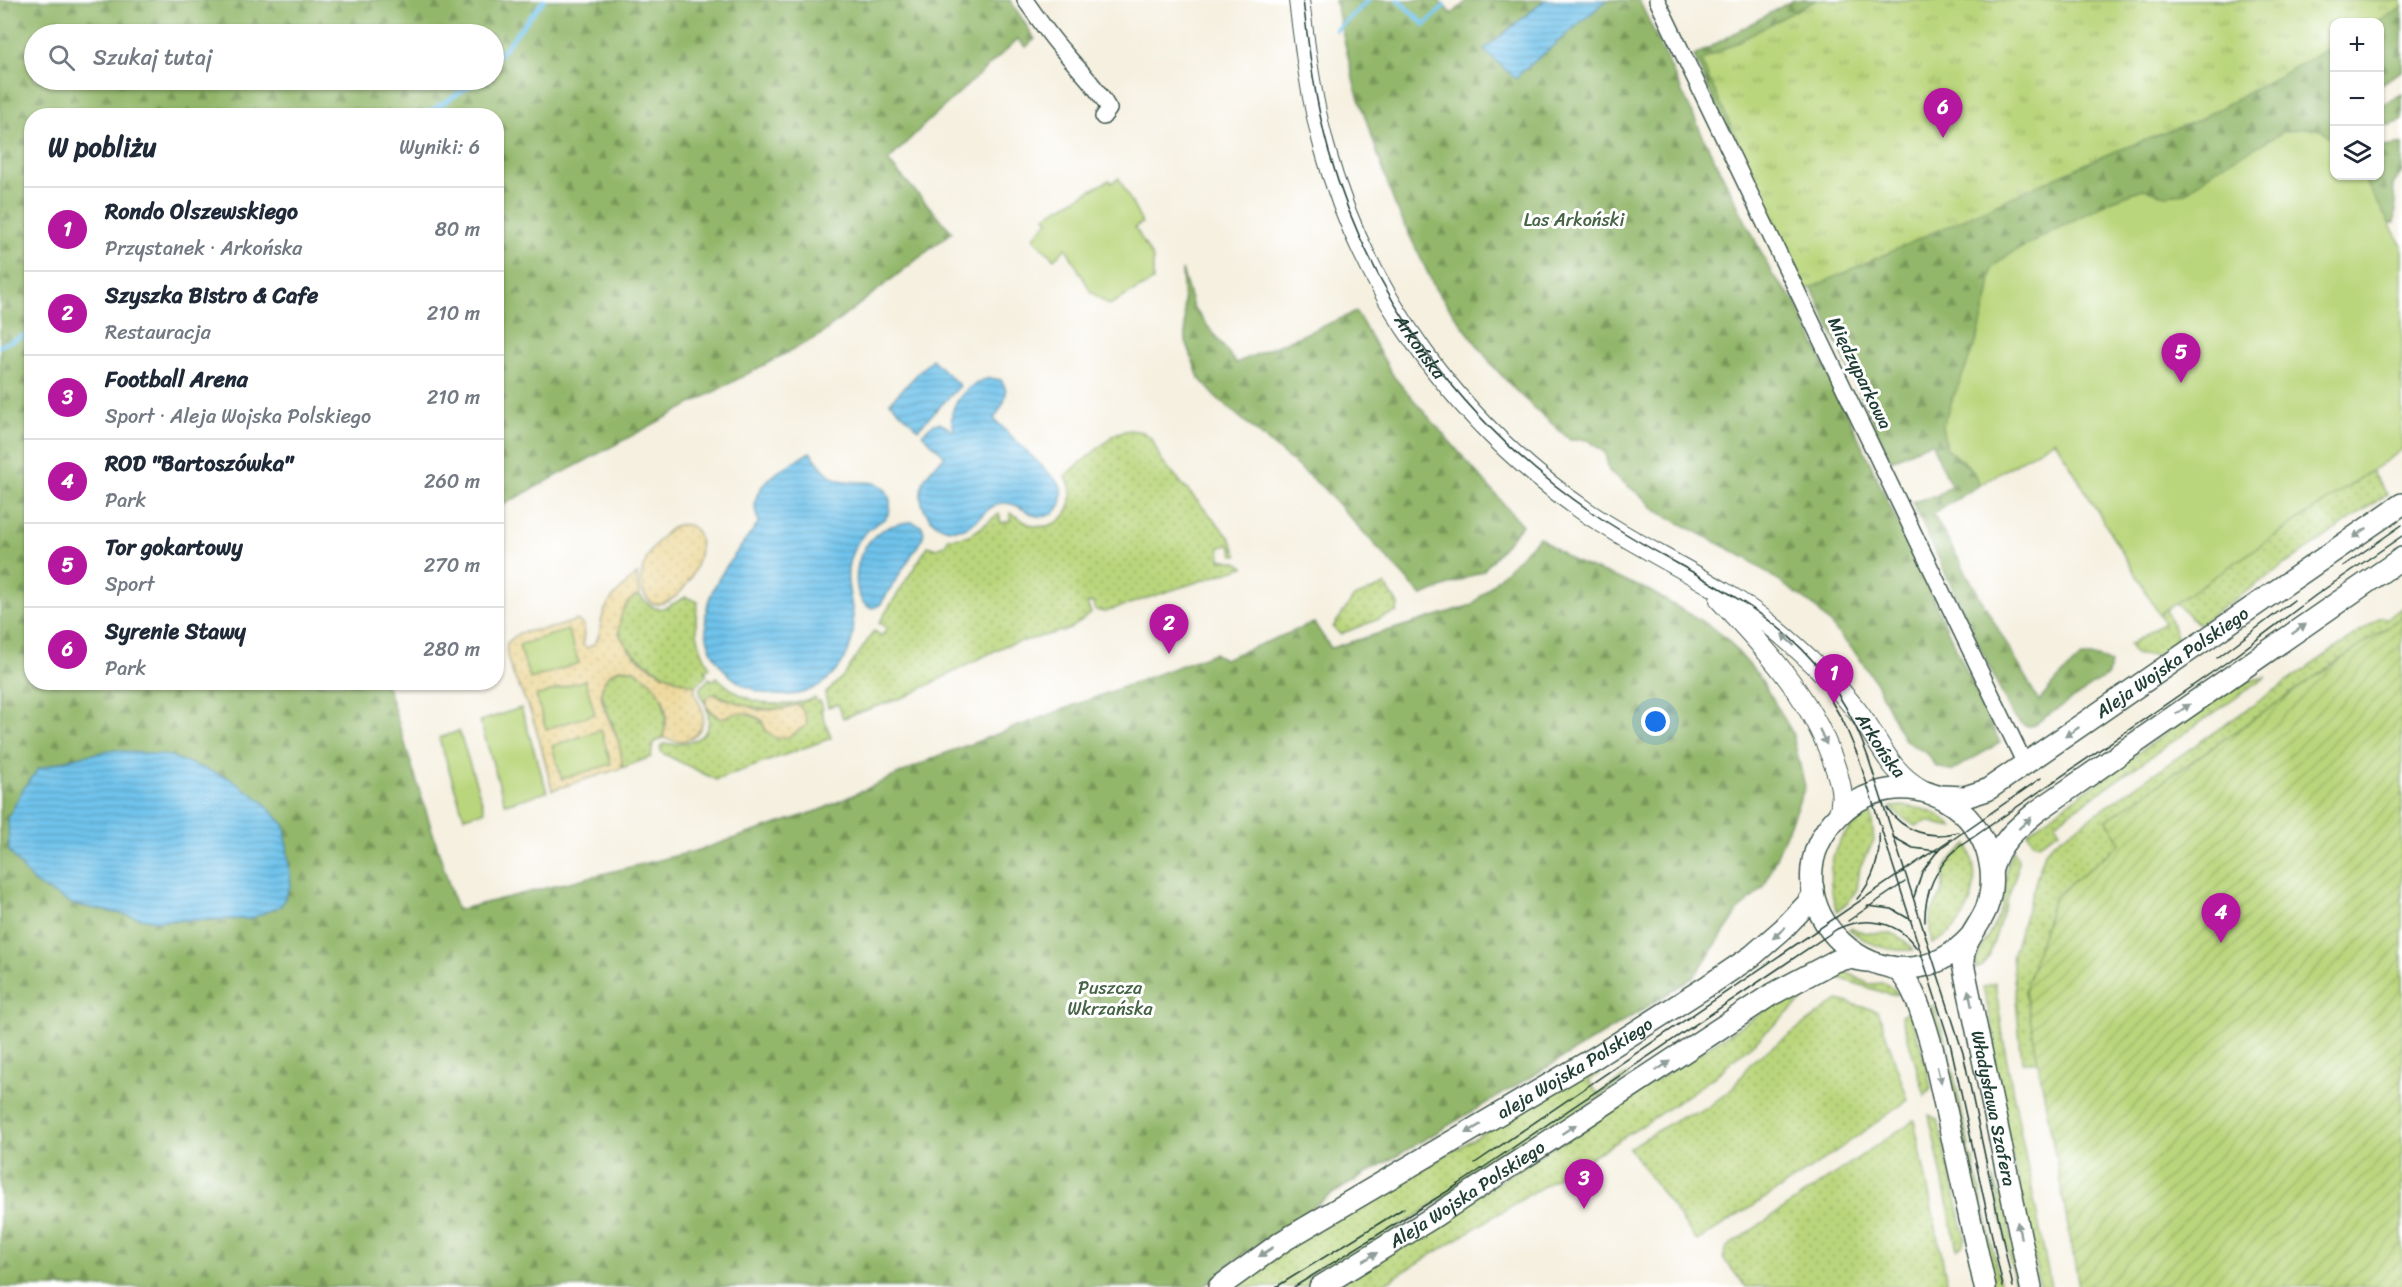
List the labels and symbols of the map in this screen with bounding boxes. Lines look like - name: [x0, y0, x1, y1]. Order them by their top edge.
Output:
- pin: 6: [1924, 88, 1962, 138]
- park label: Las Arkoński: [1524, 204, 1625, 236]
- street label: Arkońska: [1385, 307, 1454, 387]
- street label: Międzyparkowa: [1819, 311, 1901, 435]
- pin: 5: [2162, 334, 2200, 383]
- one-way arrow: [2352, 527, 2368, 539]
- street label: Aleja Wojska Polskiego: [2088, 598, 2256, 727]
- pin: 2: [1150, 604, 1188, 654]
- one-way arrow: [2291, 624, 2307, 635]
- one-way arrow: [1780, 633, 1795, 647]
- pin: 1: [1814, 654, 1854, 704]
- one-way arrow: [2175, 704, 2191, 715]
- street label: Arkońska: [1846, 705, 1914, 787]
- your location: [1641, 707, 1670, 736]
- one-way arrow: [2065, 726, 2081, 738]
- one-way arrow: [1819, 728, 1829, 746]
- one-way arrow: [2017, 816, 2032, 830]
- pin: 4: [2202, 894, 2240, 943]
- one-way arrow: [1771, 926, 1786, 940]
- park label: Puszcza Wkrzańska: [1068, 972, 1153, 1025]
- one-way arrow: [1965, 988, 1974, 1007]
- street label: aleja Wojska Polskiego: [1491, 1008, 1660, 1128]
- street label: Władysława Szafera: [1961, 1027, 2025, 1189]
- one-way arrow: [1655, 1061, 1672, 1072]
- one-way arrow: [1935, 1066, 1945, 1084]
- one-way arrow: [1561, 1123, 1577, 1134]
- one-way arrow: [1464, 1124, 1481, 1134]
- street label: Aleja Wojska Polskiego: [1382, 1131, 1552, 1257]
- pin: 3: [1564, 1160, 1604, 1209]
- one-way arrow: [2014, 1220, 2023, 1239]
- one-way arrow: [1258, 1246, 1274, 1258]
- one-way arrow: [1362, 1251, 1378, 1262]

